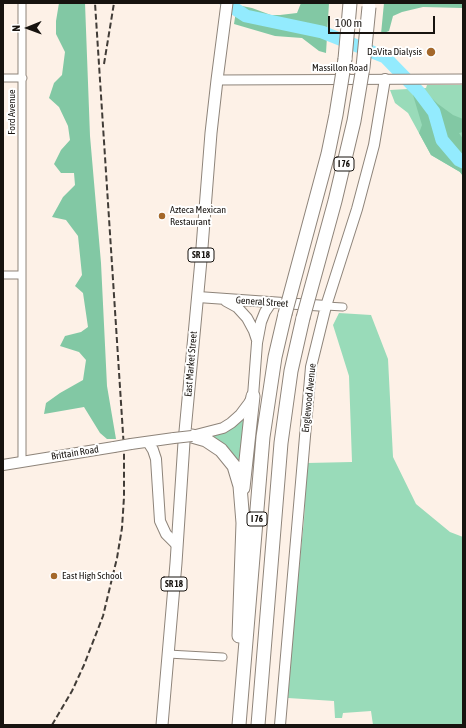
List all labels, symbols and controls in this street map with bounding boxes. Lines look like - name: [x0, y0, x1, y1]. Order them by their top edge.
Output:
- north arrow: [8, 8, 48, 48]
- scale bar: [330, 8, 437, 34]
- text: 100 m: [335, 16, 362, 30]
- text: N: [10, 25, 22, 32]
- place label: DaVita Dialysis: [367, 46, 422, 58]
- marker: DaVita Dialysis: [425, 46, 437, 58]
- street label: Massillon Road: [312, 62, 368, 74]
- street label: Ford Avenue: [6, 89, 18, 135]
- road number: I 76: [334, 157, 354, 171]
- place label: Azteca Mexican Restaurant: [170, 204, 226, 228]
- marker: Azteca Mexican Restaurant: [157, 211, 167, 221]
- road number: SR 18: [188, 248, 214, 262]
- street label: General Street: [235, 294, 289, 310]
- street label: East Market Street: [182, 331, 200, 397]
- street label: Englewood Avenue: [299, 363, 319, 433]
- street label: Brittain Road: [50, 443, 100, 463]
- road number: I 76: [247, 512, 267, 526]
- place label: East High School: [62, 570, 122, 582]
- marker: East High School: [49, 571, 59, 581]
- road number: SR 18: [161, 577, 187, 591]

